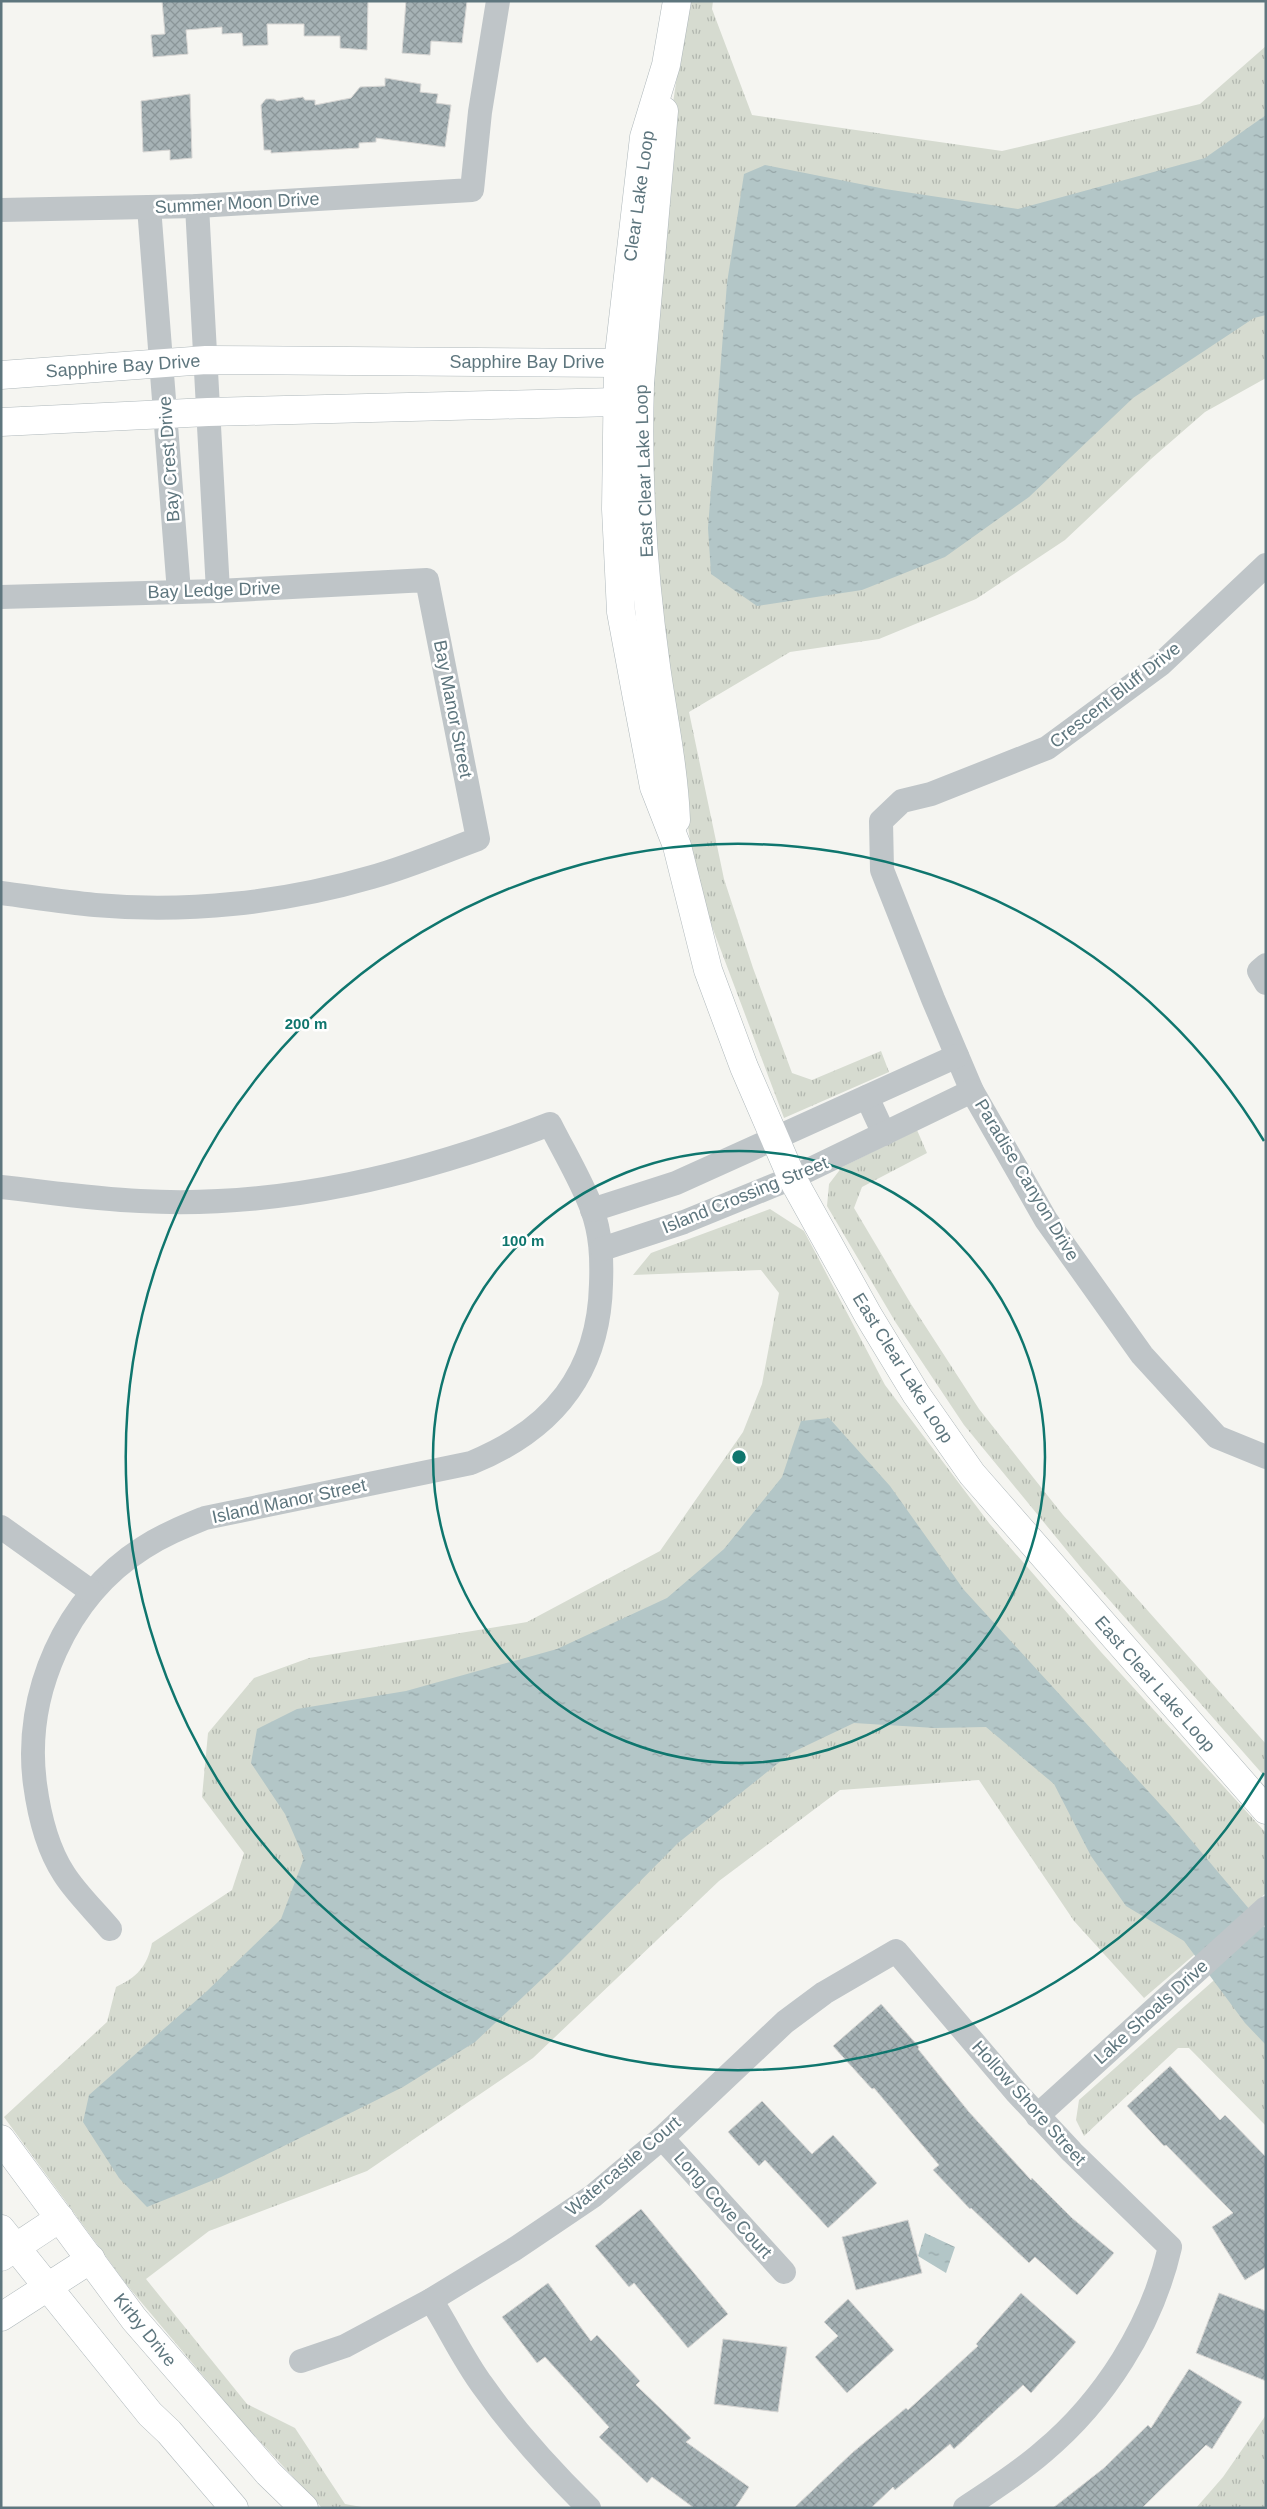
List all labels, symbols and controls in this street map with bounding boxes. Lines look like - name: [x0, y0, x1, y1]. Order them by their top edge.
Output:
- street label: Clear Lake Loop: [620, 129, 658, 263]
- street label: Summer Moon Drive: [154, 189, 320, 217]
- street label: Sapphire Bay Drive: [45, 351, 201, 381]
- street label: Sapphire Bay Drive: [449, 352, 605, 372]
- street label: East Clear Lake Loop: [631, 384, 657, 558]
- street label: Bay Crest Drive: [155, 395, 183, 523]
- street label: Bay Ledge Drive: [147, 578, 281, 602]
- street label: Bay Manor Street: [430, 638, 476, 780]
- street label: Crescent Bluff Drive: [1046, 638, 1184, 752]
- text: 200 m: [285, 1015, 327, 1032]
- street label: Paradise Canyon Drive: [971, 1096, 1083, 1264]
- street label: Island Crossing Street: [659, 1153, 831, 1237]
- text: 100 m: [502, 1232, 544, 1249]
- street label: East Clear Lake Loop: [849, 1289, 957, 1447]
- centre of rings: [730, 1448, 748, 1466]
- street label: Island Manor Street: [210, 1475, 368, 1527]
- street label: East Clear Lake Loop: [1091, 1612, 1219, 1756]
- street label: Lake Shoals Drive: [1090, 1956, 1212, 2068]
- street label: Hollow Shore Street: [968, 2037, 1090, 2169]
- street label: Watercastle Court: [562, 2112, 684, 2220]
- street label: Long Cove Court: [670, 2148, 776, 2262]
- street label: Kirby Drive: [110, 2290, 180, 2370]

